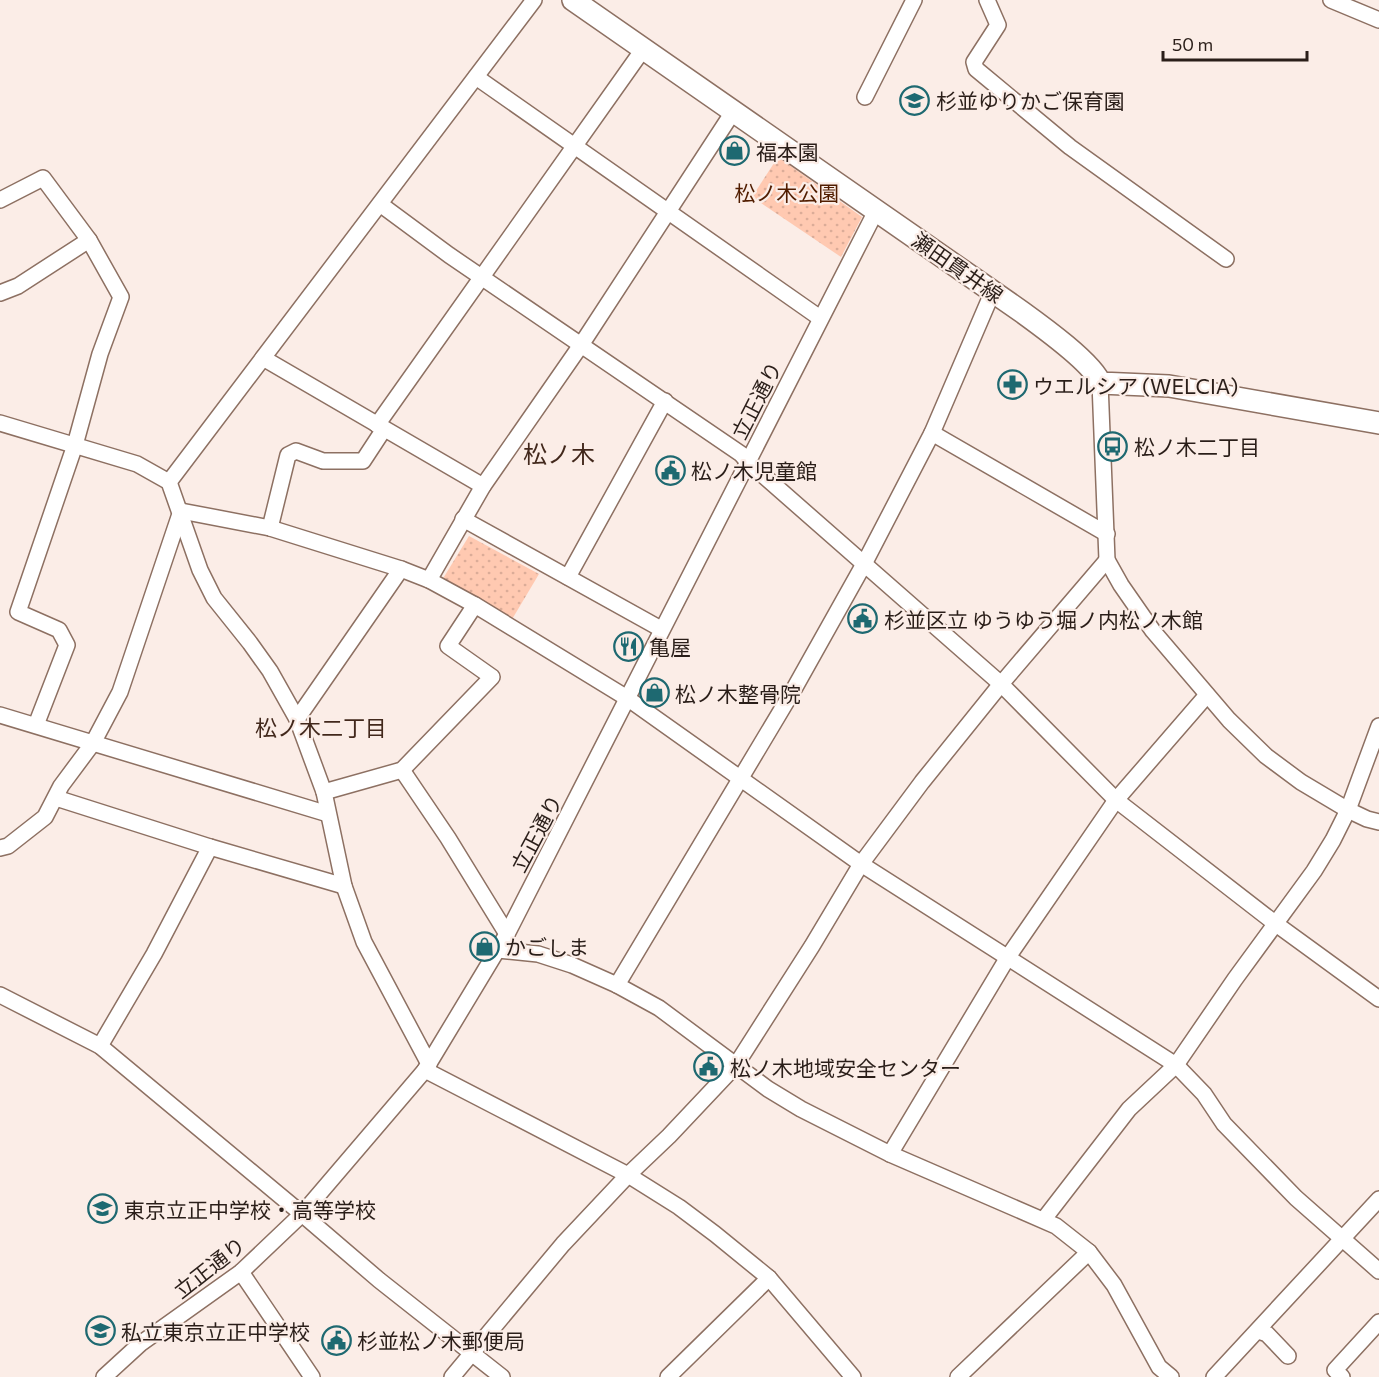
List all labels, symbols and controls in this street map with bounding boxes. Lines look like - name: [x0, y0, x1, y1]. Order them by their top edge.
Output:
- scale bar: [1163, 24, 1307, 62]
- text: 50 m: [1172, 33, 1213, 55]
- school or university icon: 杉並ゆりかご保育園: [899, 84, 931, 116]
- place label: 杉並ゆりかご保育園: [936, 88, 1125, 113]
- shop icon: 福本園: [719, 135, 751, 167]
- place label: 福本園: [756, 139, 819, 164]
- park label: 松ノ木公園: [735, 180, 840, 205]
- street label: 瀬田貫井線: [908, 227, 1008, 307]
- street label: 立正通り: [726, 357, 786, 443]
- pharmacy icon: ウエルシア (WELCIA): [996, 369, 1028, 401]
- place label: ウエルシア (WELCIA): [1033, 373, 1238, 398]
- bus stop icon: 松ノ木二丁目: [1097, 430, 1129, 462]
- place label: 松ノ木二丁目: [1134, 434, 1260, 459]
- district label: 松ノ木: [523, 439, 595, 468]
- public building icon: 松ノ木児童館: [654, 454, 686, 486]
- place label: 松ノ木児童館: [691, 458, 817, 483]
- public building icon: 杉並区立 ゆうゆう堀ノ内松ノ木館: [847, 603, 879, 635]
- place label: 杉並区立 ゆうゆう堀ノ内松ノ木館: [884, 607, 1203, 632]
- restaurant icon: 亀屋: [612, 630, 644, 662]
- place label: 亀屋: [649, 634, 691, 659]
- shop icon: 松ノ木整骨院: [638, 677, 670, 709]
- place label: 松ノ木整骨院: [675, 681, 801, 706]
- district label: 松ノ木二丁目: [255, 714, 387, 741]
- street label: 立正通り: [505, 790, 567, 876]
- shop icon: かごしま: [468, 930, 500, 962]
- place label: かごしま: [505, 934, 589, 959]
- public building icon: 松ノ木地域安全センター: [693, 1051, 725, 1083]
- place label: 松ノ木地域安全センター: [730, 1055, 961, 1080]
- school or university icon: 東京立正中学校・高等学校: [87, 1193, 119, 1225]
- place label: 東京立正中学校・高等学校: [124, 1197, 376, 1222]
- street label: 立正通り: [168, 1231, 250, 1303]
- school or university icon: 私立東京立正中学校: [84, 1315, 116, 1347]
- place label: 私立東京立正中学校: [121, 1319, 310, 1344]
- public building icon: 杉並松ノ木郵便局: [320, 1324, 352, 1356]
- place label: 杉並松ノ木郵便局: [357, 1328, 525, 1353]

